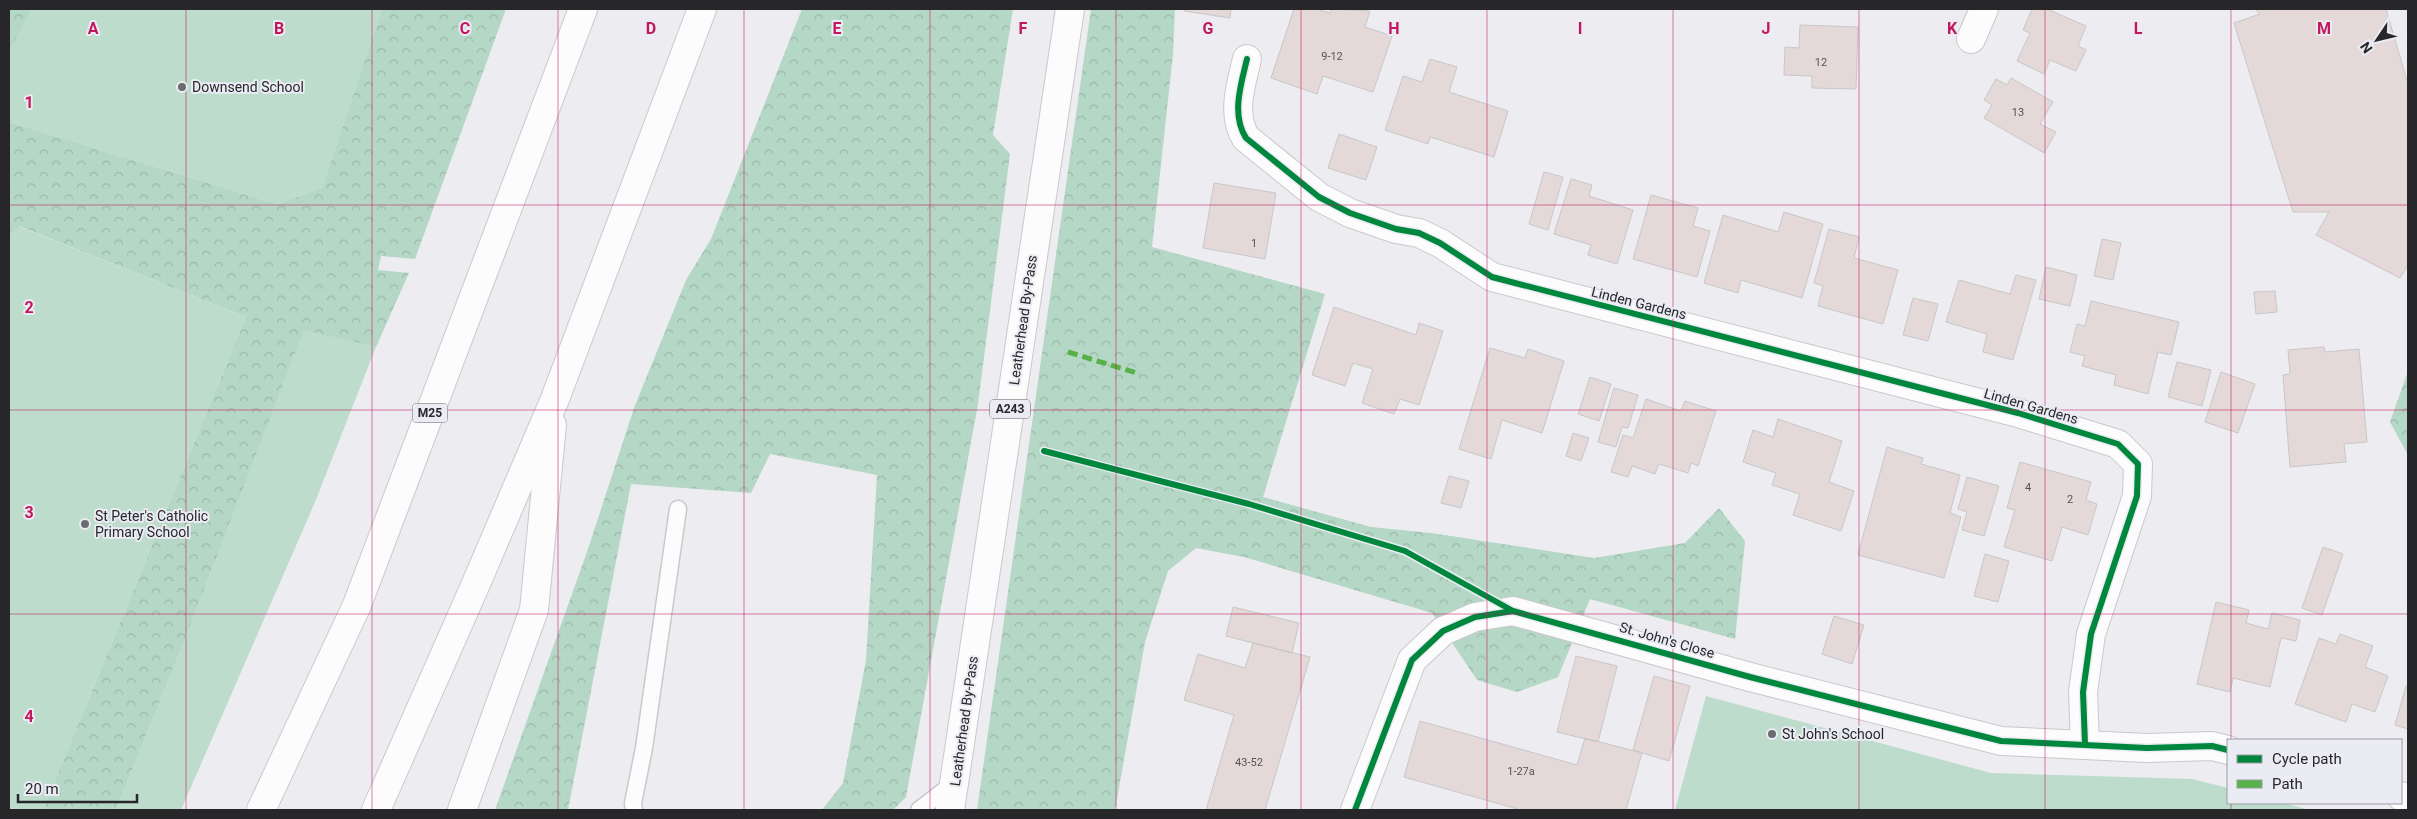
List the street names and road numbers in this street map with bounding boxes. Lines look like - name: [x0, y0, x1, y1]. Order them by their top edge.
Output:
- street label: Leatherhead By-Pass: [1006, 254, 1040, 386]
- street label: Linden Gardens: [1590, 283, 1688, 323]
- street label: Linden Gardens: [1982, 385, 2080, 427]
- road number: A243: [990, 399, 1030, 418]
- road number: M25: [412, 403, 448, 422]
- street label: St. John's Close: [1618, 619, 1716, 661]
- street label: Leatherhead By-Pass: [947, 655, 981, 787]

